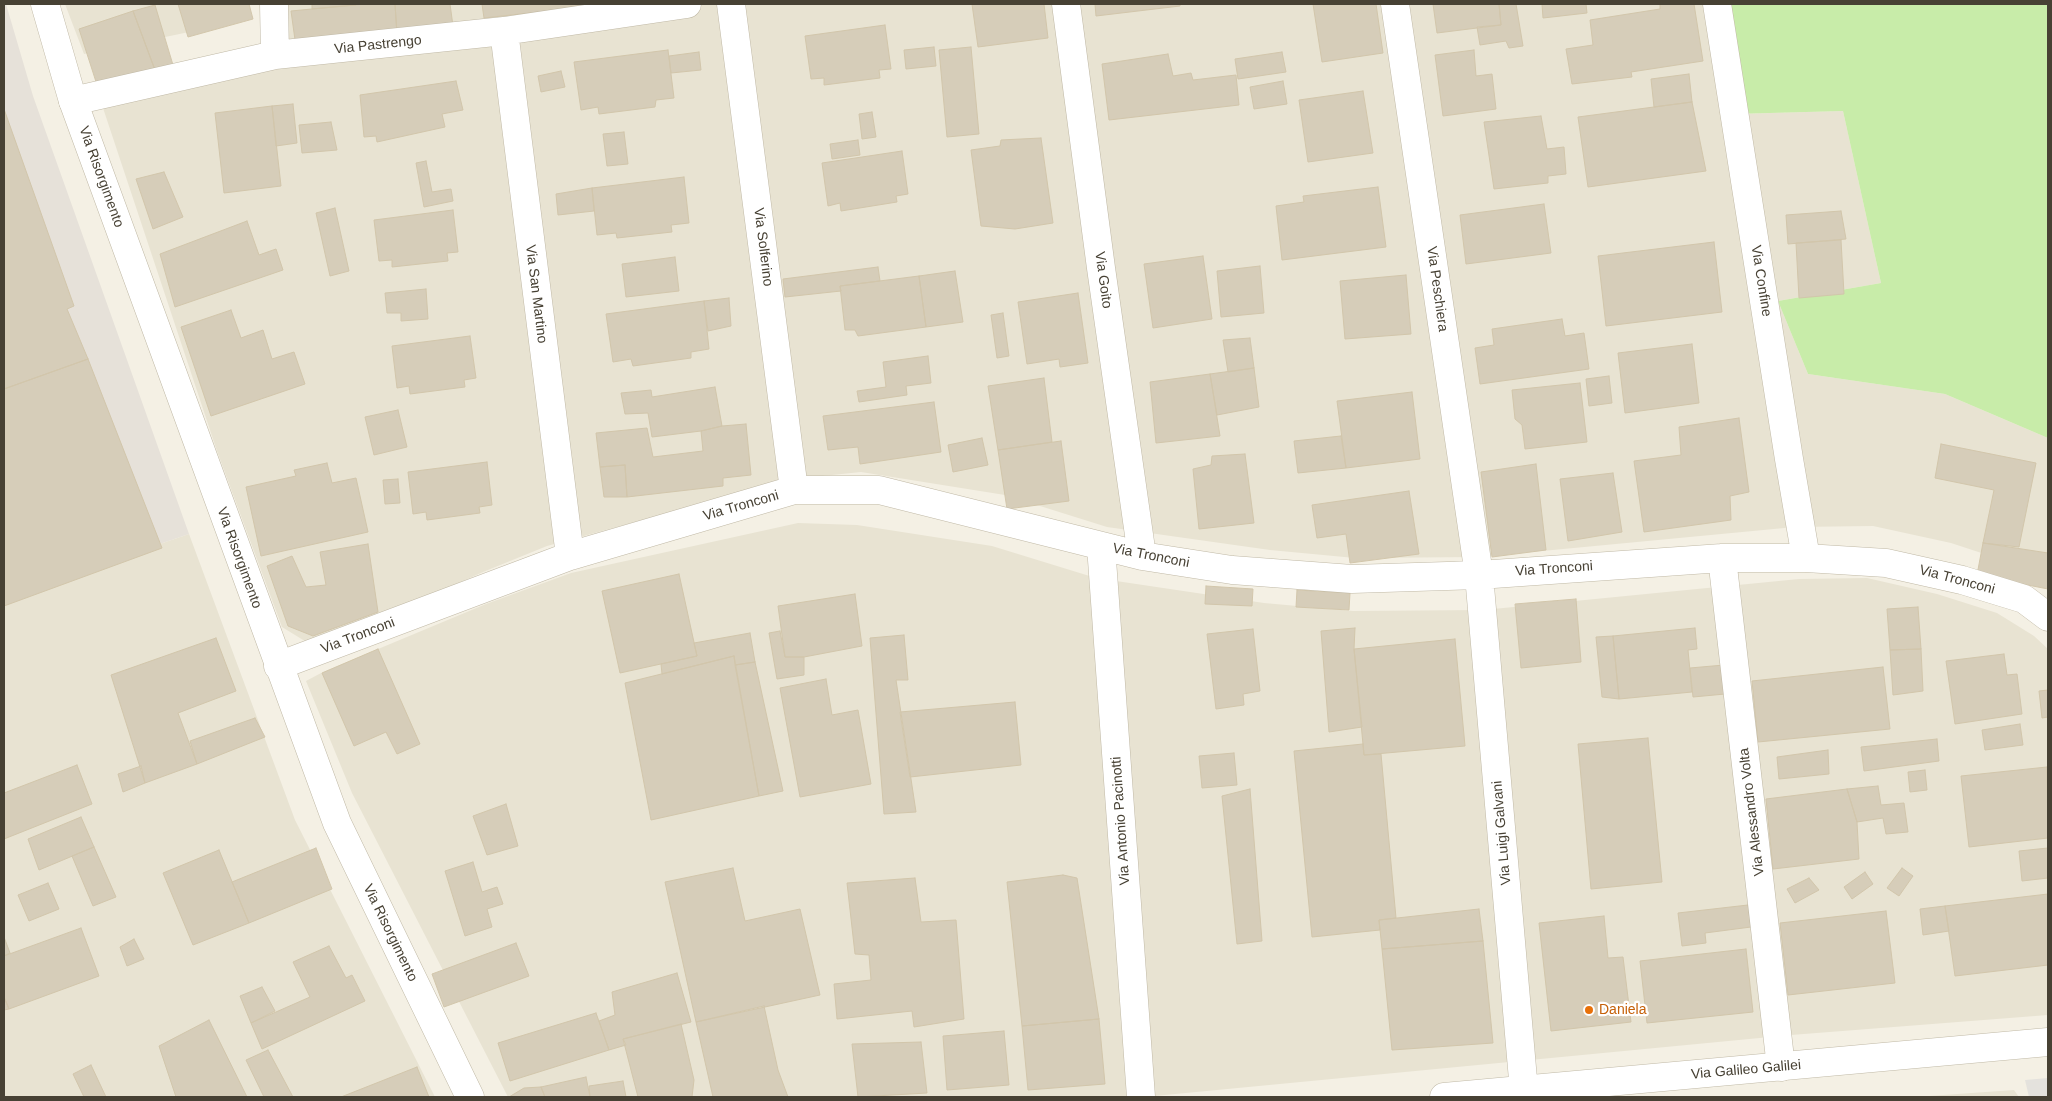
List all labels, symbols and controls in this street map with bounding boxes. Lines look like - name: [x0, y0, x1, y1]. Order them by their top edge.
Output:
- street label: Via Pastrengo: [334, 32, 422, 58]
- street label: Via Risorgimento: [75, 124, 127, 230]
- street label: Via Solferino: [750, 207, 776, 287]
- street label: Via San Martino: [522, 244, 550, 344]
- street label: Via Confine: [1747, 244, 1775, 318]
- street label: Via Peschiera: [1423, 245, 1451, 333]
- street label: Via Goito: [1091, 250, 1115, 310]
- street label: Via Tronconi: [701, 487, 781, 525]
- street label: Via Risorgimento: [213, 505, 265, 611]
- street label: Via Tronconi: [1111, 540, 1191, 572]
- street label: Via Tronconi: [1515, 558, 1593, 580]
- street label: Via Tronconi: [1917, 562, 1997, 598]
- street label: Via Tronconi: [319, 614, 397, 658]
- street label: Via Alessandro Volta: [1736, 747, 1768, 877]
- street label: Via Antonio Pacinotti: [1108, 756, 1134, 886]
- street label: Via Luigi Galvani: [1489, 780, 1515, 886]
- street label: Via Risorgimento: [359, 882, 421, 984]
- place label: Daniela: [1599, 1002, 1646, 1018]
- marker: Daniela: [1583, 1004, 1595, 1016]
- street label: Via Galileo Galilei: [1690, 1057, 1802, 1083]

